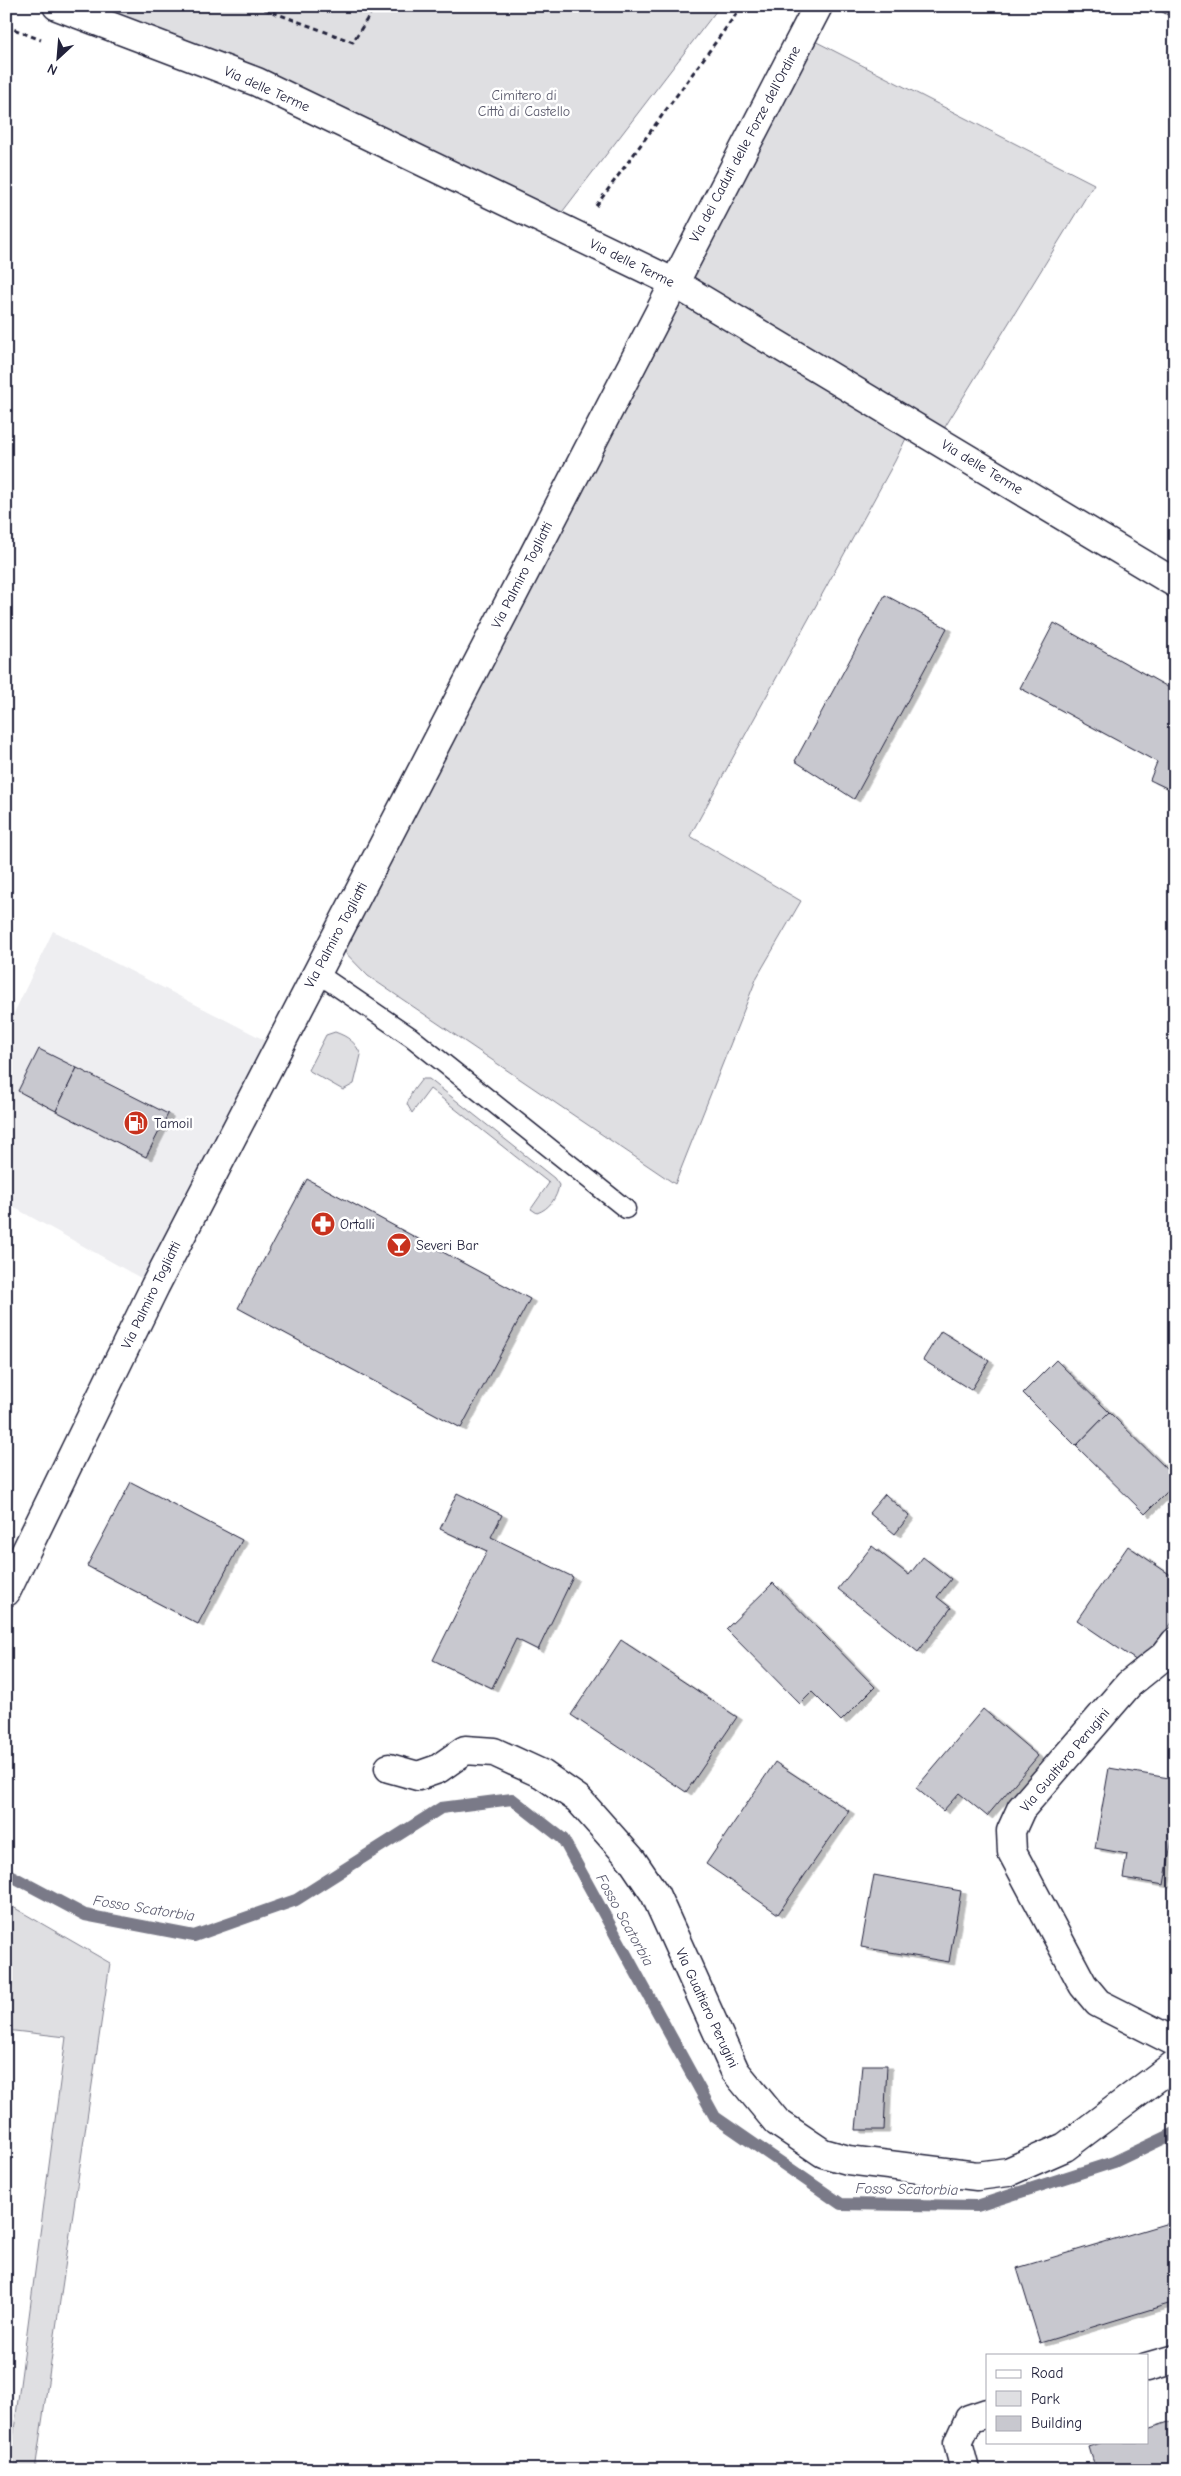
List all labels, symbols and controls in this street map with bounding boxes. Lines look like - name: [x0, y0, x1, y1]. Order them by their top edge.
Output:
- north arrow: [32, 32, 82, 82]
- street label: Via dei Caduti delle Forze dell'Ordine: [686, 43, 804, 245]
- text: N: [45, 60, 60, 79]
- street label: Via delle Terme: [221, 62, 313, 116]
- park label: Cimitero di Città di Castello: [478, 87, 570, 120]
- street label: Via delle Terme: [587, 235, 677, 291]
- street label: Via delle Terme: [938, 436, 1026, 498]
- street label: Via Palmiro Togliatti: [488, 519, 556, 631]
- street label: Via Palmiro Togliatti: [301, 879, 371, 991]
- fuel station icon: Tamoil: [123, 1110, 149, 1136]
- place label: Tamoil: [154, 1115, 192, 1132]
- pharmacy icon: Ortalli: [310, 1211, 336, 1237]
- place label: Ortalli: [340, 1216, 375, 1233]
- bar icon: Severi Bar: [386, 1232, 412, 1258]
- place label: Severi Bar: [416, 1237, 479, 1254]
- street label: Via Palmiro Togliatti: [118, 1238, 184, 1352]
- street label: Via Gualtiero Perugini: [1017, 1705, 1113, 1815]
- water label: Fosso Scatorbia: [592, 1871, 658, 1969]
- water label: Fosso Scatorbia: [92, 1891, 196, 1925]
- street label: Via Gualtiero Perugini: [672, 1945, 742, 2071]
- water label: Fosso Scatorbia: [856, 2179, 959, 2199]
- legend: [986, 2354, 1148, 2444]
- text: Road: [1031, 2364, 1063, 2382]
- text: Park: [1031, 2390, 1060, 2408]
- text: Building: [1031, 2414, 1082, 2432]

